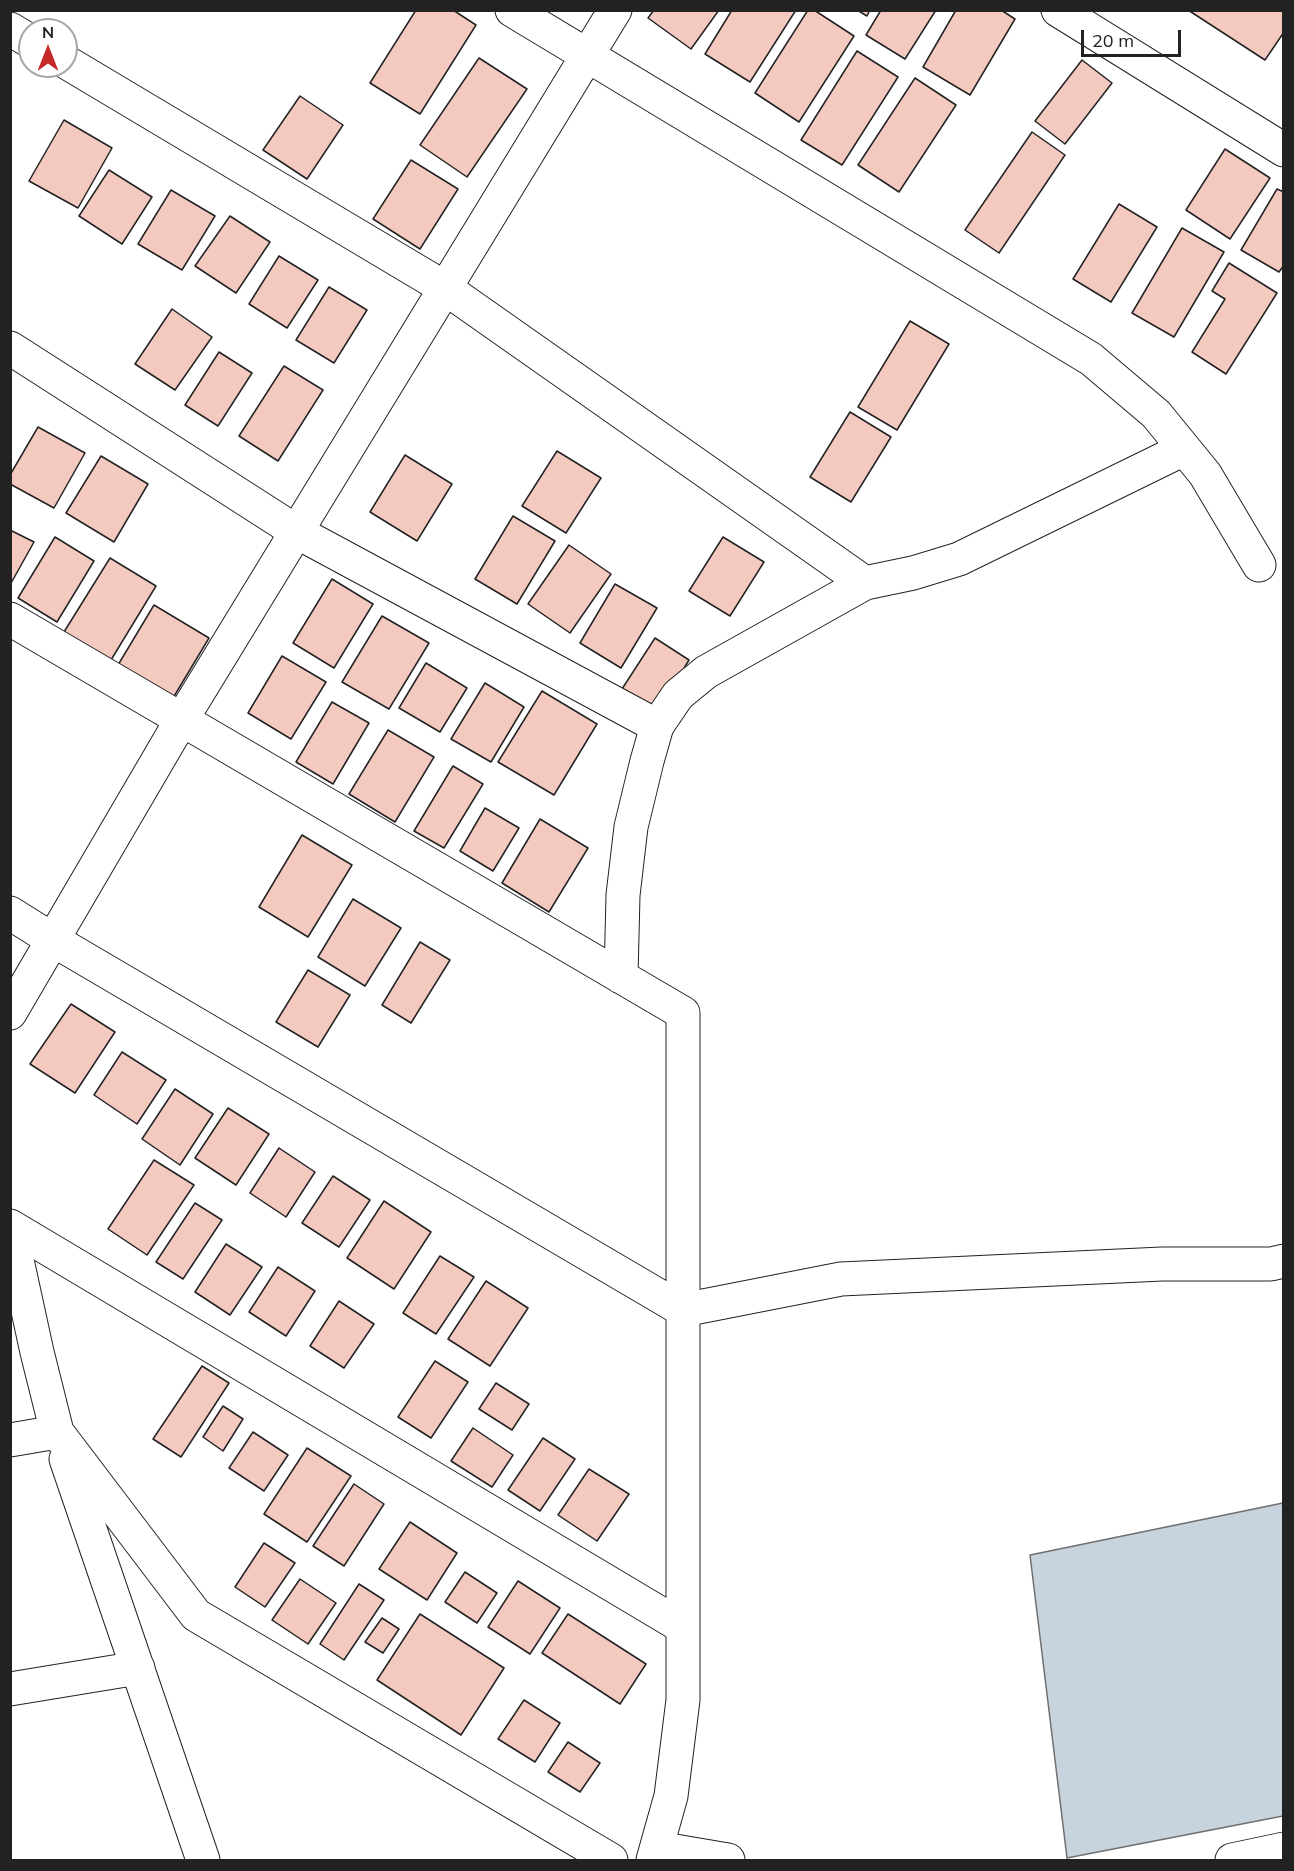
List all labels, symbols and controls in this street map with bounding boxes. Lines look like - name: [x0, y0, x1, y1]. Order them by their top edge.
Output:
- north arrow: [18, 18, 78, 78]
- scale bar: [1084, 18, 1184, 56]
- text: N: [42, 22, 54, 42]
- text: 20 m: [1092, 29, 1134, 52]

